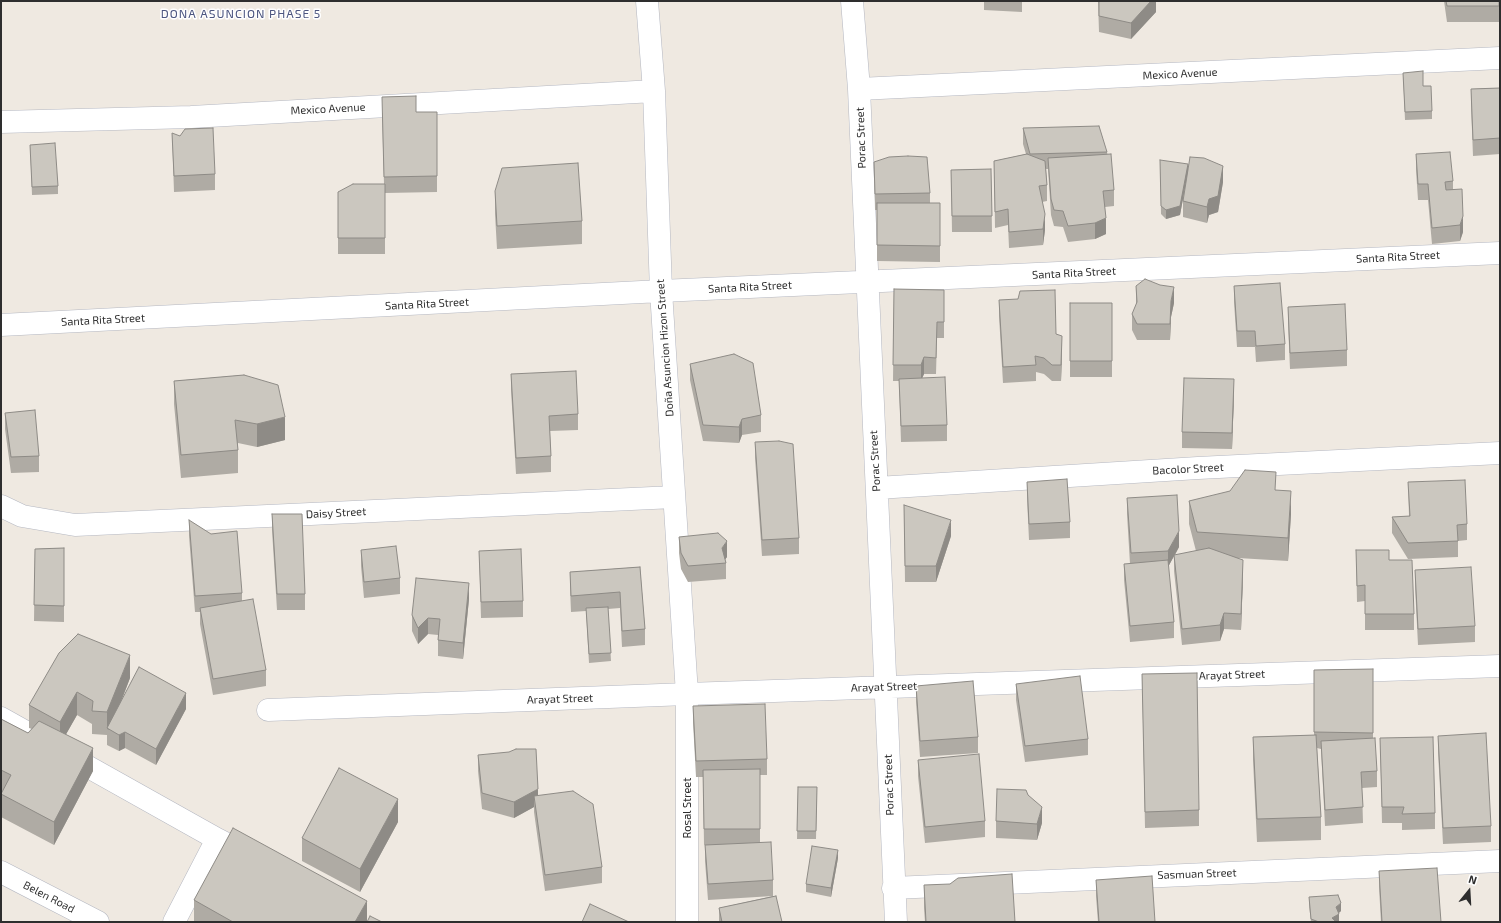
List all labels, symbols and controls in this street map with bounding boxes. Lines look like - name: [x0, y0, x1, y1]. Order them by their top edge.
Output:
- district label: DONA ASUNCION PHASE 5: [161, 7, 321, 21]
- street label: Mexico Avenue: [1142, 65, 1218, 83]
- street label: Mexico Avenue: [290, 100, 366, 118]
- street label: Porac Street: [853, 107, 869, 169]
- street label: Santa Rita Street: [1356, 248, 1440, 266]
- street label: Santa Rita Street: [1032, 264, 1116, 282]
- street label: Santa Rita Street: [708, 278, 792, 296]
- street label: Doña Asuncion Hizon Street: [654, 279, 676, 417]
- street label: Santa Rita Street: [385, 295, 469, 313]
- street label: Santa Rita Street: [61, 311, 145, 329]
- street label: Porac Street: [867, 430, 883, 492]
- street label: Bacolor Street: [1152, 461, 1224, 477]
- street label: Daisy Street: [305, 505, 367, 521]
- street label: Arayat Street: [1199, 667, 1265, 683]
- street label: Arayat Street: [851, 679, 917, 695]
- street label: Arayat Street: [527, 691, 593, 707]
- street label: Porac Street: [881, 754, 897, 816]
- street label: Rosal Street: [680, 778, 694, 838]
- street label: Sasmuan Street: [1157, 866, 1237, 882]
- north arrow: [1449, 871, 1489, 911]
- text: N: [1467, 872, 1479, 887]
- street label: Belen Road: [21, 878, 77, 916]

